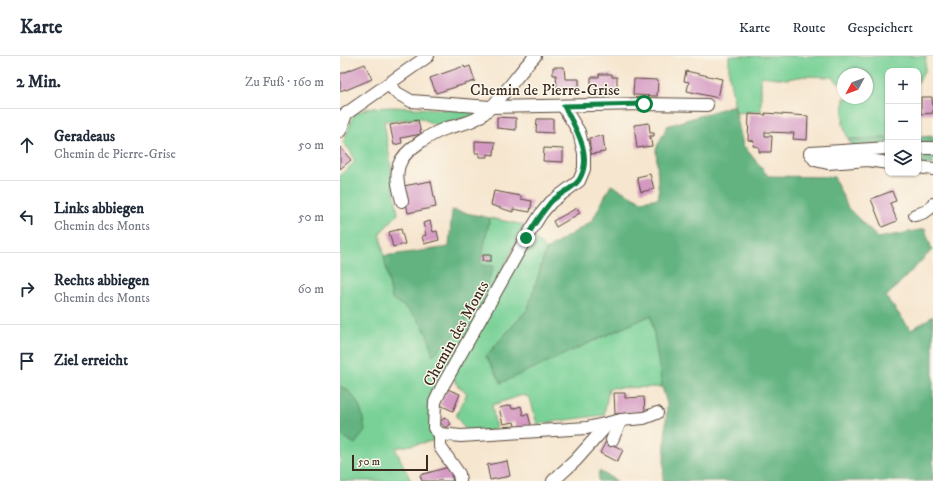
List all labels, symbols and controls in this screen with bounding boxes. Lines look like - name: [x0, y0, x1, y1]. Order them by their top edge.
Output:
- text: Karte: [20, 16, 62, 39]
- text: Karte: [739, 19, 770, 37]
- text: Route: [792, 19, 825, 37]
- text: Gespeichert: [847, 19, 913, 37]
- north arrow: [837, 68, 873, 104]
- map controls: [885, 68, 921, 176]
- button: +: [885, 68, 921, 104]
- text: 2 Min.: [16, 71, 61, 93]
- text: Zu Fuß · 160 m: [245, 74, 324, 90]
- street label: Chemin de Pierre-Grise: [470, 80, 620, 100]
- route start: [635, 95, 653, 113]
- button: −: [885, 104, 921, 140]
- text: Geradeaus: [54, 127, 115, 146]
- icon: ahead: [16, 134, 38, 156]
- text: 50 m: [298, 137, 324, 153]
- button: layers: [885, 140, 921, 176]
- text: Chemin de Pierre-Grise: [54, 146, 176, 162]
- text: Links abbiegen: [54, 199, 144, 218]
- icon: left: [16, 206, 38, 228]
- text: 50 m: [298, 209, 324, 225]
- text: Chemin des Monts: [54, 218, 150, 234]
- route end: [517, 229, 535, 247]
- text: Rechts abbiegen: [54, 271, 149, 290]
- street label: Chemin des Monts: [419, 277, 493, 390]
- icon: right: [16, 278, 38, 300]
- text: 60 m: [298, 281, 324, 297]
- text: Chemin des Monts: [54, 290, 150, 306]
- icon: arrive: [16, 350, 38, 372]
- text: Ziel erreicht: [54, 351, 128, 370]
- scale bar: [352, 453, 428, 472]
- text: 50 m: [358, 455, 380, 469]

